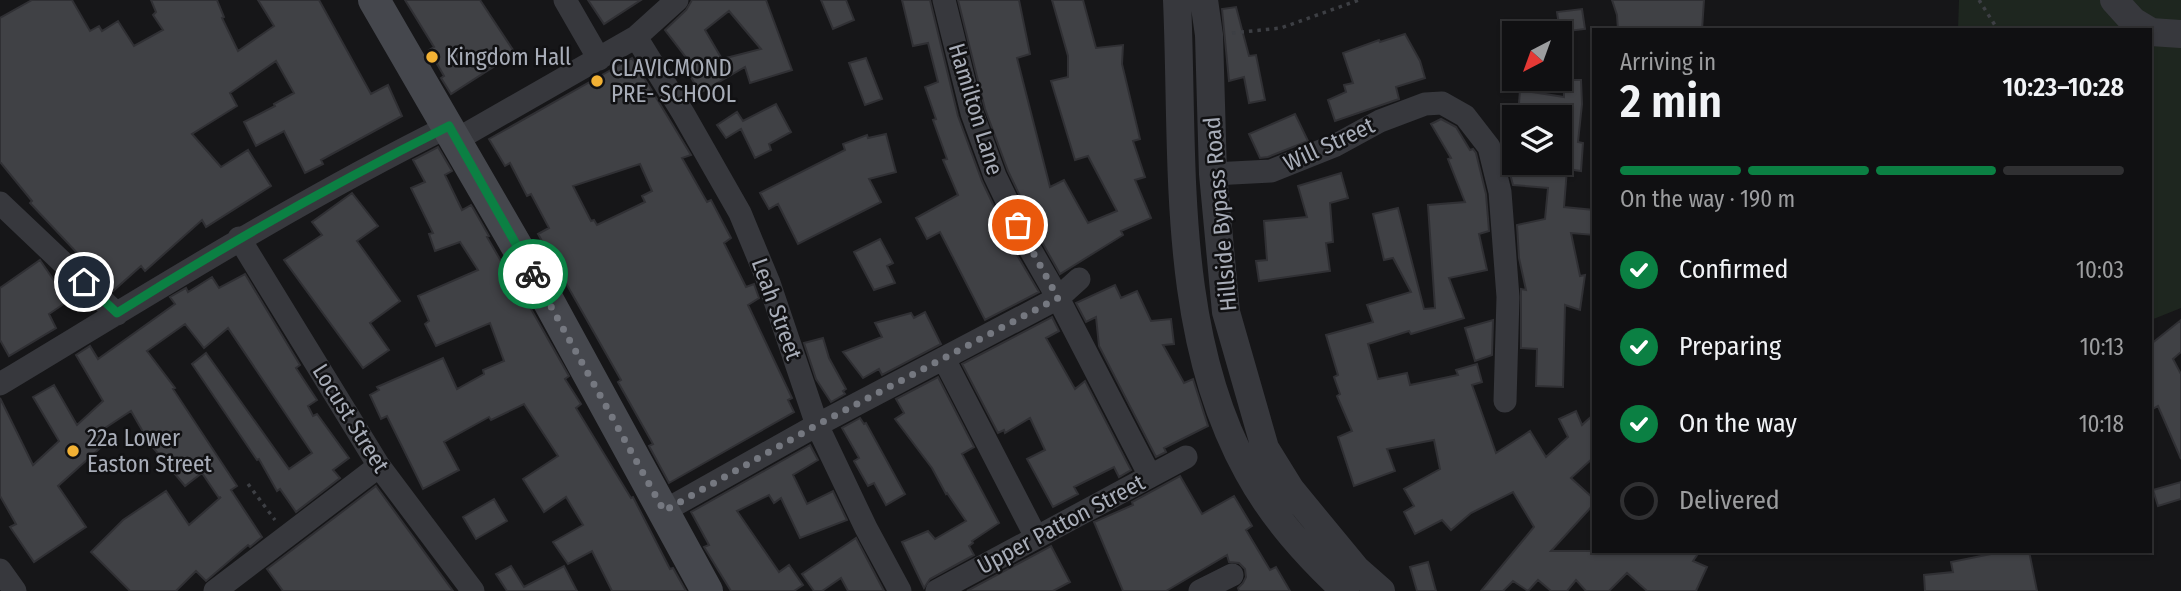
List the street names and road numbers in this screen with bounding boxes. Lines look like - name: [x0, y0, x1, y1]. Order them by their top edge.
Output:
- street label: Hamilton Lane: [943, 40, 1009, 178]
- street label: Will Street: [1279, 111, 1379, 177]
- street label: Hillside Bypass Road: [1198, 116, 1242, 312]
- street label: Leah Street: [746, 254, 808, 364]
- street label: Locust Street: [307, 359, 396, 478]
- street label: Upper Patton Street: [972, 468, 1150, 580]

